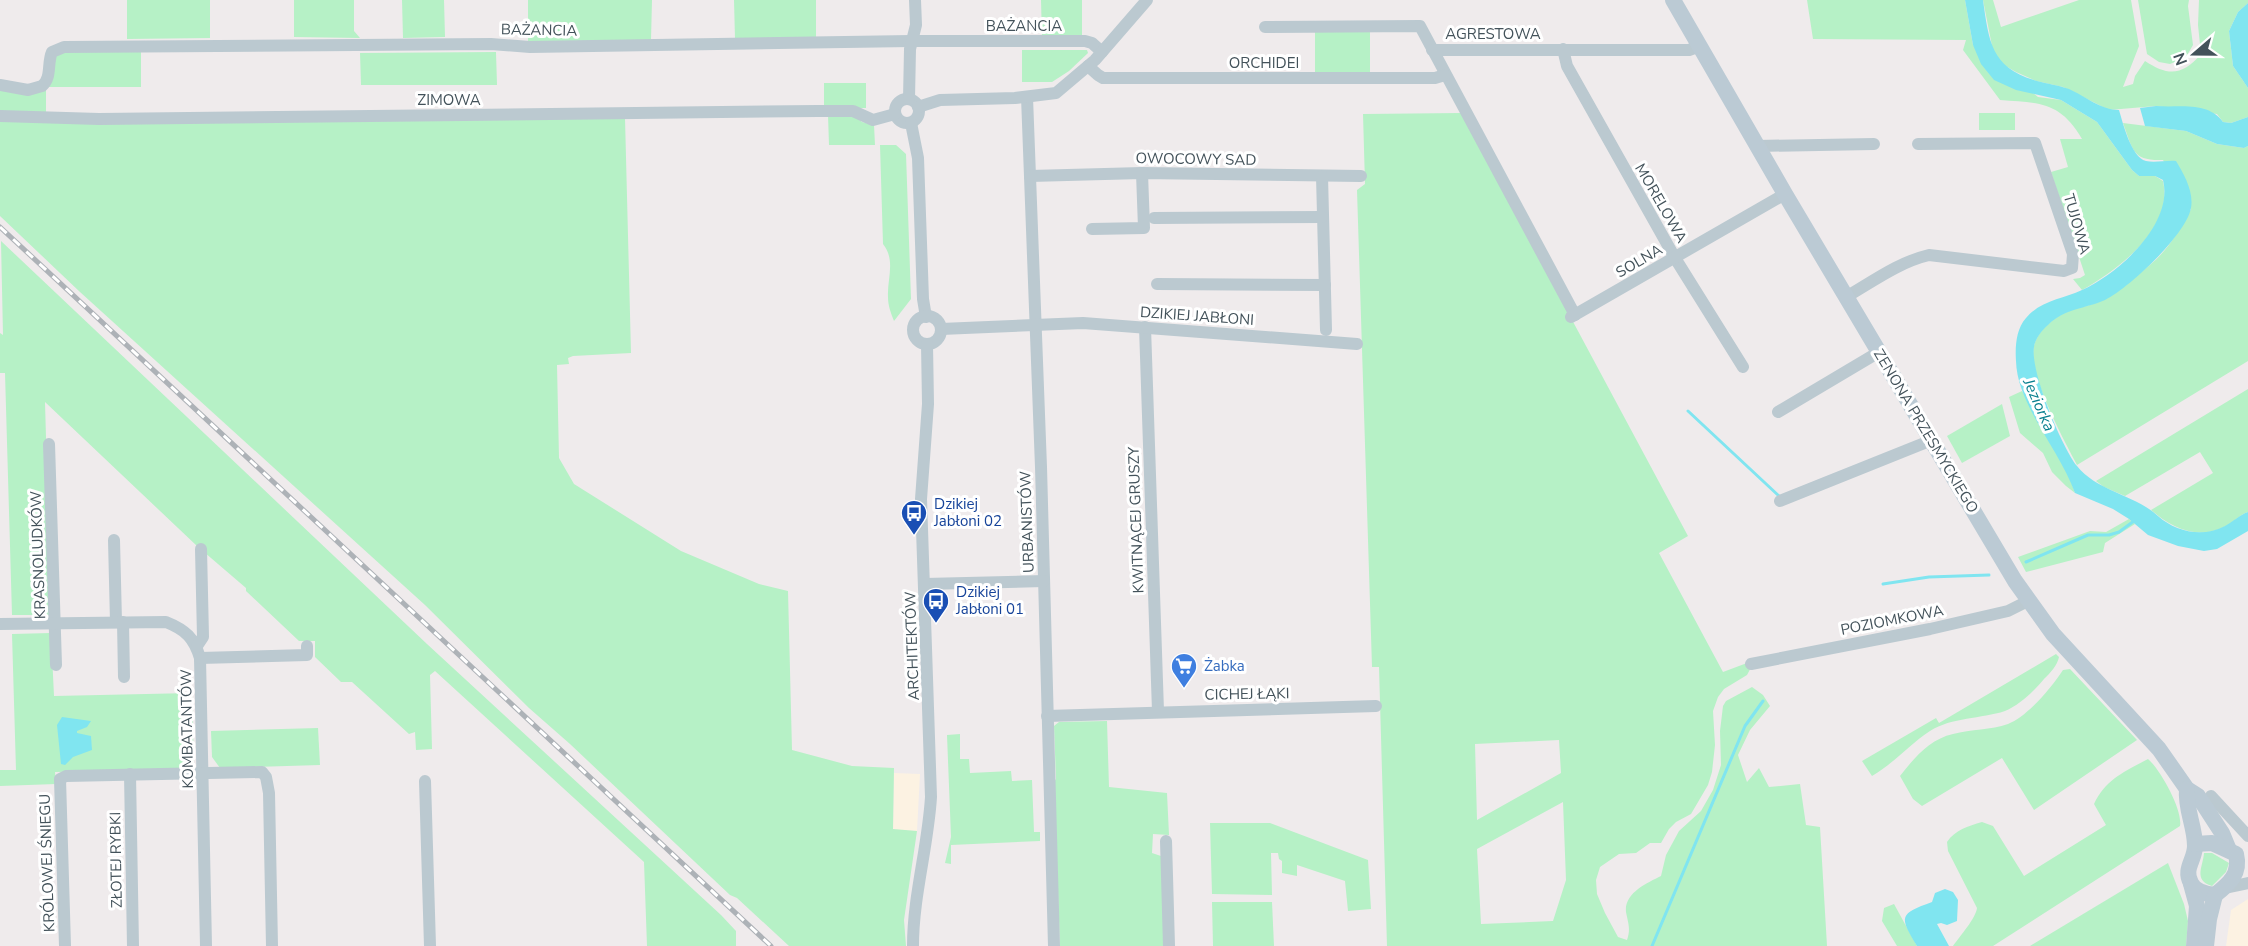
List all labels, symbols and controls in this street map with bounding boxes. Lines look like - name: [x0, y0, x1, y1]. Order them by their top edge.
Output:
- street label: BAŻANCIA: [986, 16, 1062, 36]
- street label: BAŻANCIA: [501, 19, 577, 41]
- street label: AGRESTOWA: [1445, 24, 1541, 44]
- north arrow: [2164, 24, 2224, 84]
- text: N: [2168, 49, 2193, 68]
- street label: ORCHIDEI: [1229, 53, 1299, 73]
- street label: ZIMOWA: [417, 90, 481, 110]
- street label: OWOCOWY SAD: [1135, 148, 1257, 170]
- street label: MORELOWA: [1630, 160, 1692, 246]
- street label: TUJOWA: [2059, 191, 2095, 257]
- street label: SOLNA: [1612, 240, 1666, 282]
- street label: DZIKIEJ JABŁONI: [1139, 302, 1255, 330]
- street label: ZENONA PRZESMYCKIEGO: [1869, 345, 1983, 517]
- water label: Jeziorka: [2017, 374, 2060, 435]
- street label: KWITNĄCEJ GRUSZY: [1123, 445, 1149, 594]
- street label: URBANISTÓW: [1014, 470, 1039, 573]
- street label: KRASNOLUDKÓW: [25, 490, 50, 620]
- place label: Dzikiej Jabłoni 02: [933, 494, 1002, 531]
- bus stop icon: Dzikiej Jabłoni 02: [899, 498, 929, 536]
- place label: Dzikiej Jabłoni 01: [955, 582, 1024, 619]
- bus stop icon: Dzikiej Jabłoni 01: [921, 586, 951, 624]
- street label: ARCHITEKTÓW: [899, 591, 924, 701]
- street label: POZIOMKOWA: [1839, 600, 1945, 640]
- supermarket icon: Żabka: [1169, 651, 1199, 689]
- place label: Żabka: [1204, 656, 1245, 676]
- street label: KOMBATANTÓW: [175, 669, 198, 789]
- street label: CICHEJ ŁĄKI: [1204, 683, 1290, 705]
- street label: KRÓLOWEJ ŚNIEGU: [34, 793, 59, 933]
- street label: ZŁOTEJ RYBKI: [105, 812, 127, 908]

